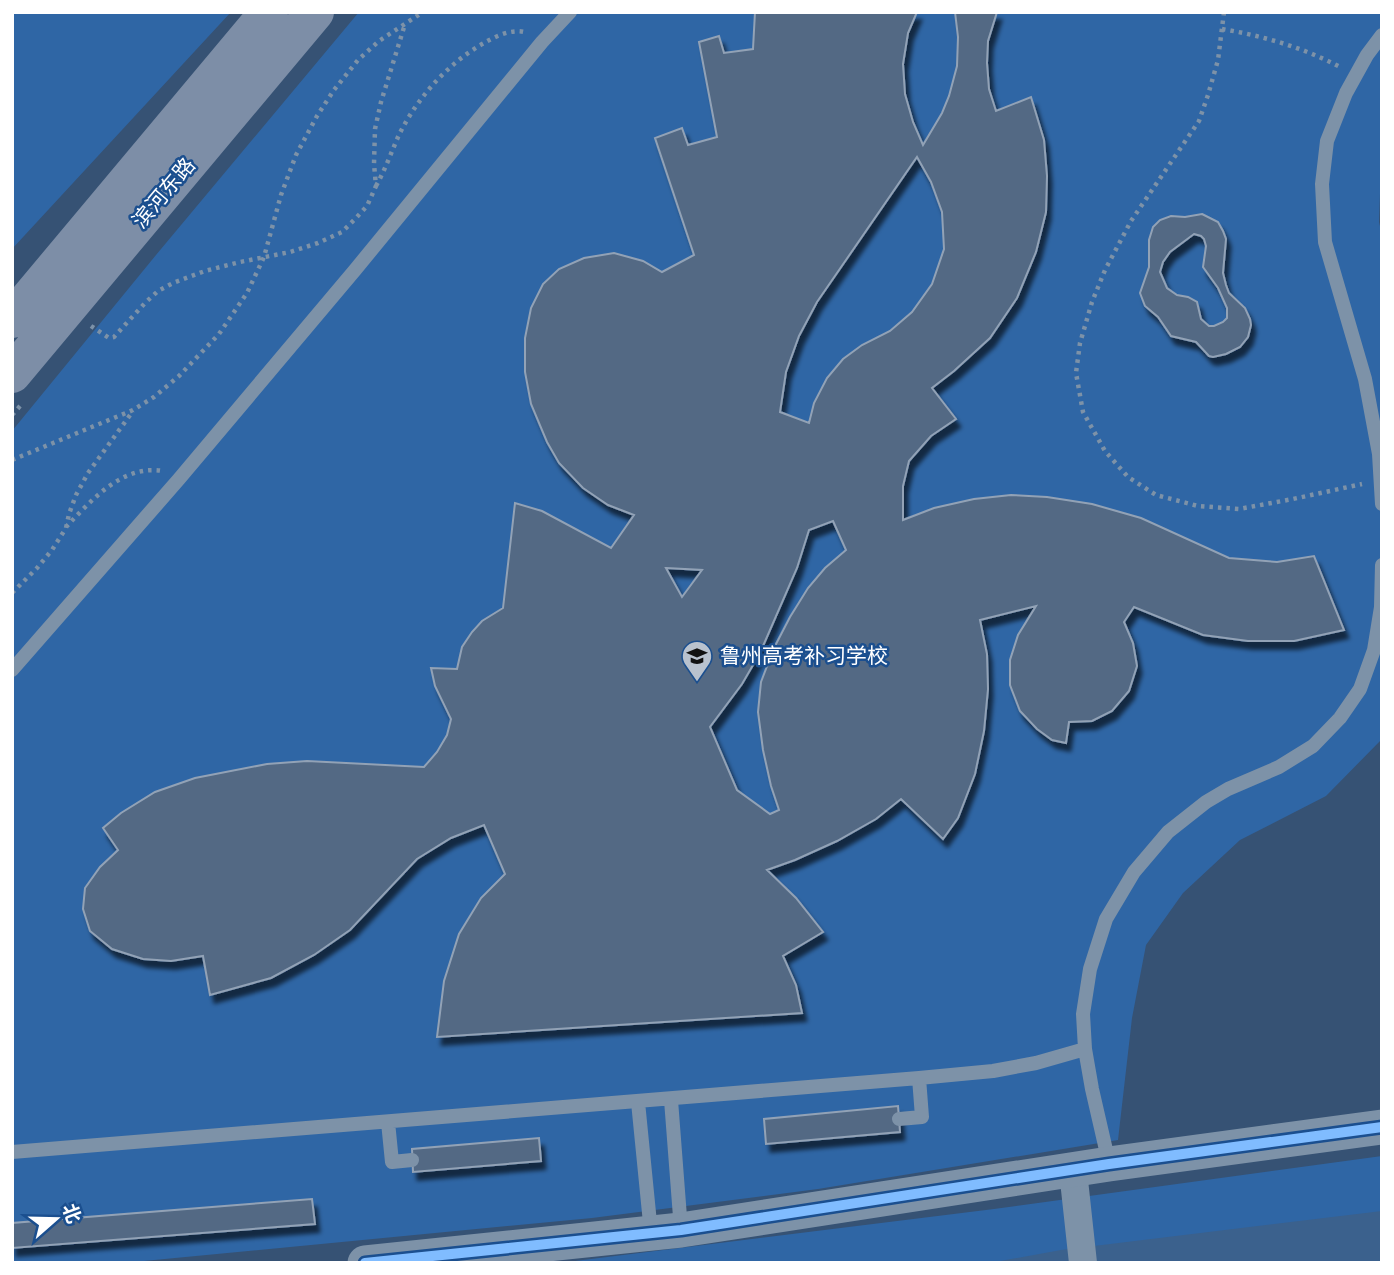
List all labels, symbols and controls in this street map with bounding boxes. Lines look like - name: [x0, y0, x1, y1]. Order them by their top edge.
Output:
- street label: 滨河东路: [127, 152, 199, 232]
- school or university icon: 鲁州高考补习学校: [680, 639, 714, 683]
- place label: 鲁州高考补习学校: [720, 643, 888, 667]
- north arrow: [21, 1184, 91, 1254]
- text: 北: [58, 1200, 86, 1226]

